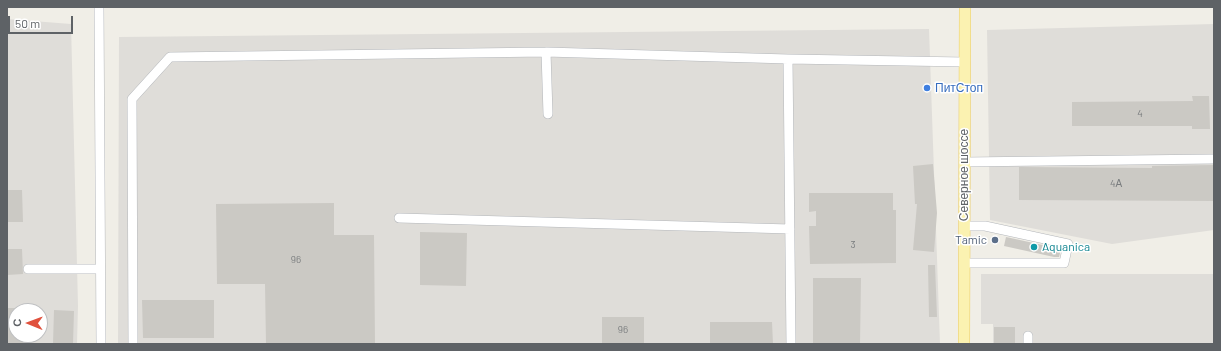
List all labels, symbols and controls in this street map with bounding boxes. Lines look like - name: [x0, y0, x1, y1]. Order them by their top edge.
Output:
- scale bar: [10, 8, 75, 34]
- text: 50 m: [15, 16, 40, 30]
- place label: ПитСтоп: [935, 81, 983, 95]
- marker: ПитСтоп: [922, 83, 932, 93]
- house number: 4: [1137, 108, 1143, 120]
- street label: Северное шоссе: [957, 129, 971, 221]
- house number: 4А: [1110, 178, 1122, 190]
- place label: Tamic: [955, 233, 987, 247]
- marker: Tamic: [990, 235, 1000, 245]
- house number: 3: [850, 239, 856, 251]
- place label: Aquanica: [1042, 240, 1090, 254]
- marker: Aquanica: [1029, 242, 1039, 252]
- house number: 96: [291, 254, 301, 266]
- north arrow: [8, 303, 48, 343]
- text: С: [10, 319, 23, 327]
- house number: 96: [618, 324, 628, 336]

